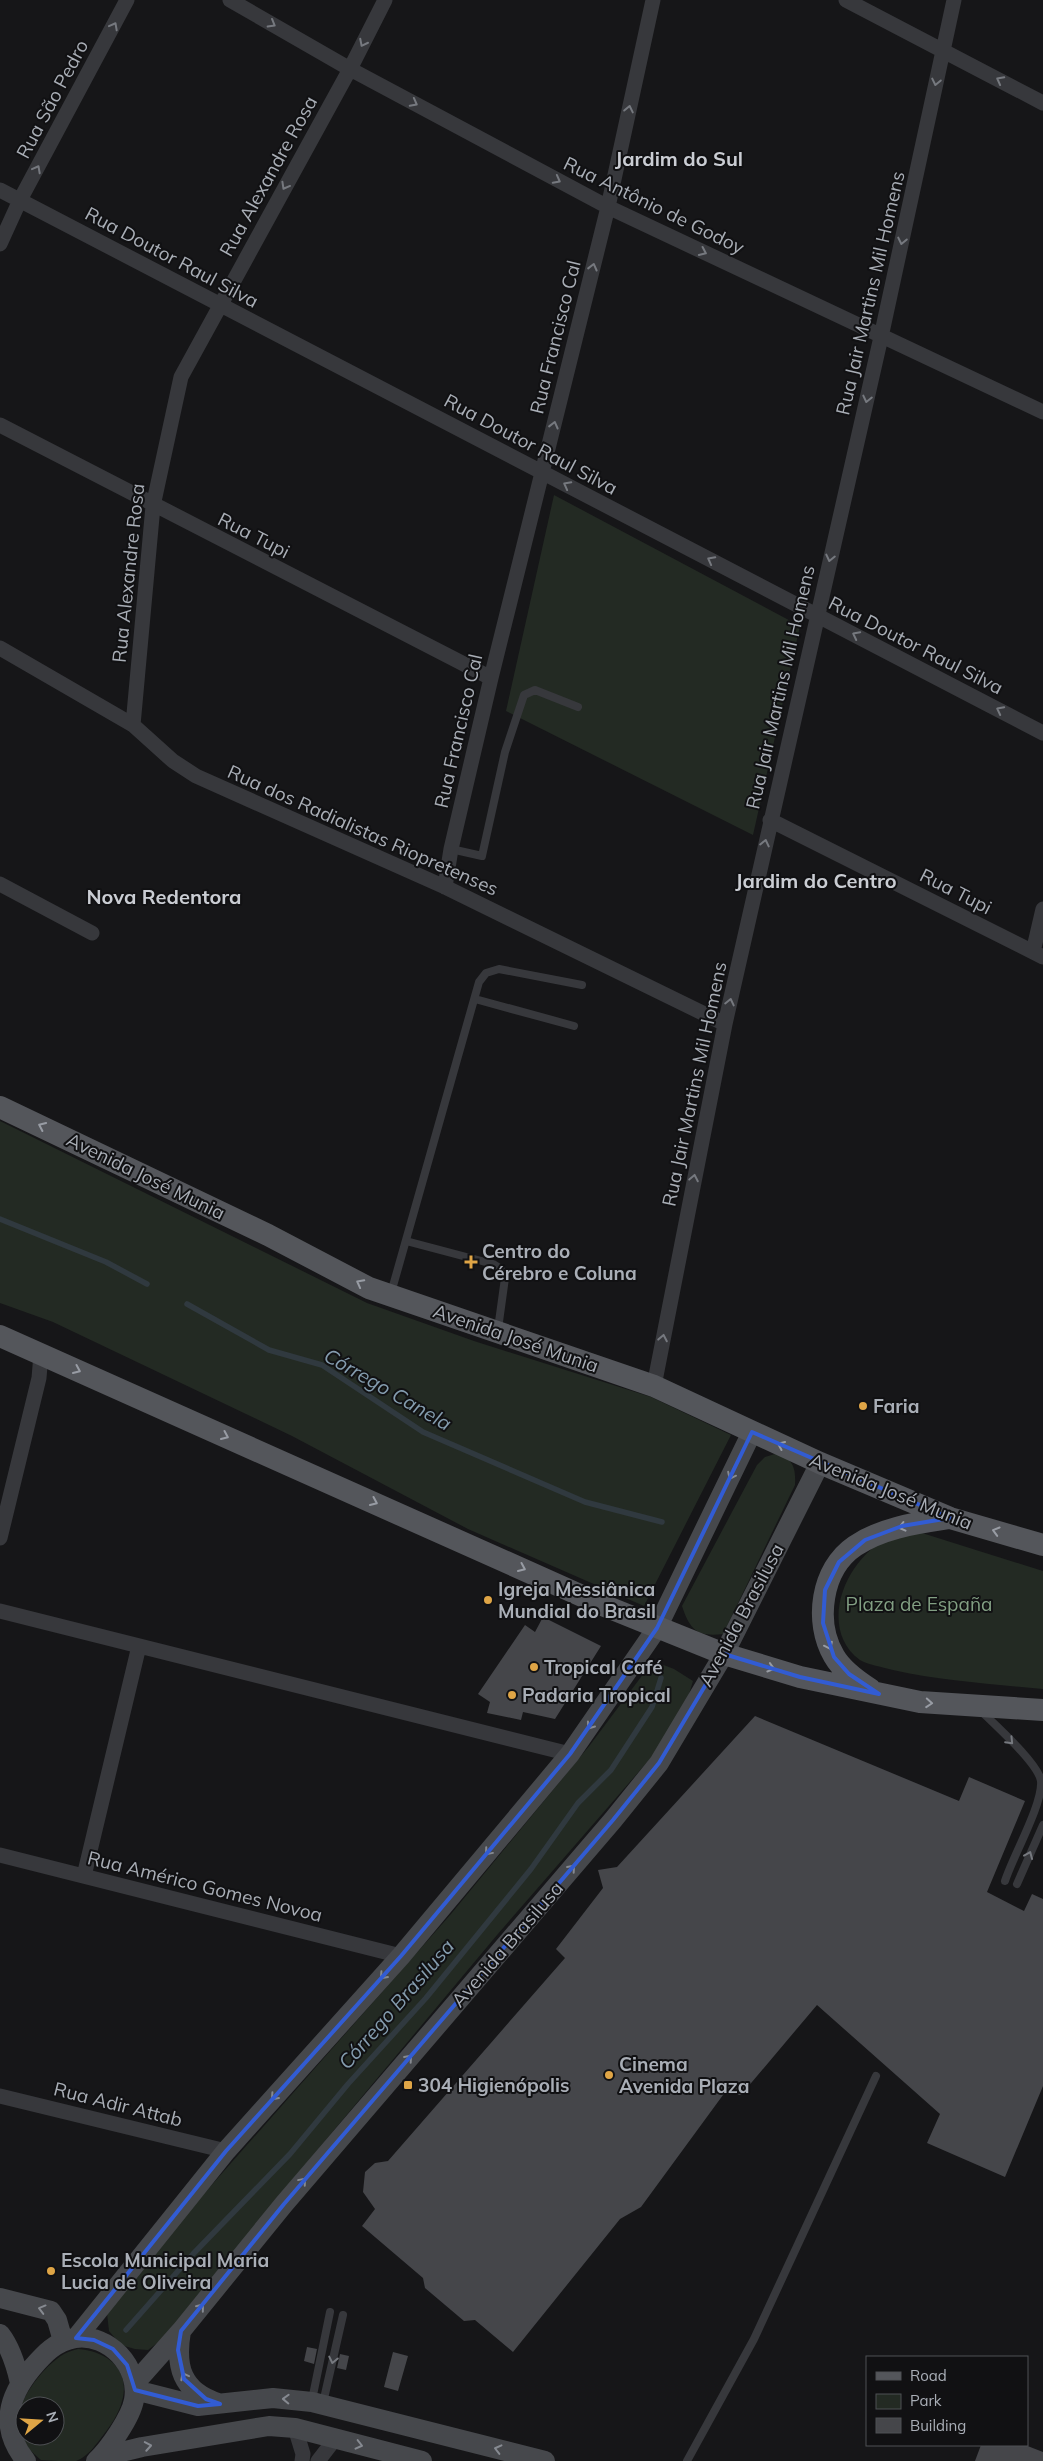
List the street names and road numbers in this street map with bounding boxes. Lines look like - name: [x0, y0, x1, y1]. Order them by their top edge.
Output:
- street label: Rua São Pedro: [11, 36, 93, 162]
- street label: Rua Alexandre Rosa: [214, 92, 322, 260]
- street label: Rua Antônio de Godoy: [560, 151, 748, 259]
- street label: Rua Jair Martins Mil Homens: [830, 169, 910, 417]
- street label: Rua Doutor Raul Silva: [81, 201, 263, 313]
- street label: Rua Francisco Cal: [524, 258, 586, 416]
- street label: Rua Doutor Raul Silva: [440, 388, 622, 500]
- street label: Rua Alexandre Rosa: [107, 482, 149, 664]
- street label: Rua Tupi: [214, 507, 294, 563]
- street label: Rua Jair Martins Mil Homens: [740, 563, 820, 811]
- street label: Rua Doutor Raul Silva: [825, 591, 1007, 699]
- street label: Rua Francisco Cal: [429, 652, 487, 810]
- street label: Rua dos Radialistas Riopretenses: [224, 759, 502, 901]
- street label: Rua Tupi: [916, 863, 996, 919]
- street label: Rua Jair Martins Mil Homens: [656, 959, 732, 1209]
- street label: Avenida José Munia: [63, 1127, 229, 1225]
- street label: Avenida José Munia: [430, 1298, 602, 1378]
- street label: Avenida José Munia: [806, 1447, 976, 1535]
- street label: Avenida Brasilusa: [693, 1539, 789, 1691]
- street label: Rua Américo Gomes Novoa: [85, 1845, 325, 1927]
- street label: Avenida Brasilusa: [446, 1876, 568, 2012]
- street label: Rua Adir Attab: [51, 2076, 185, 2132]

